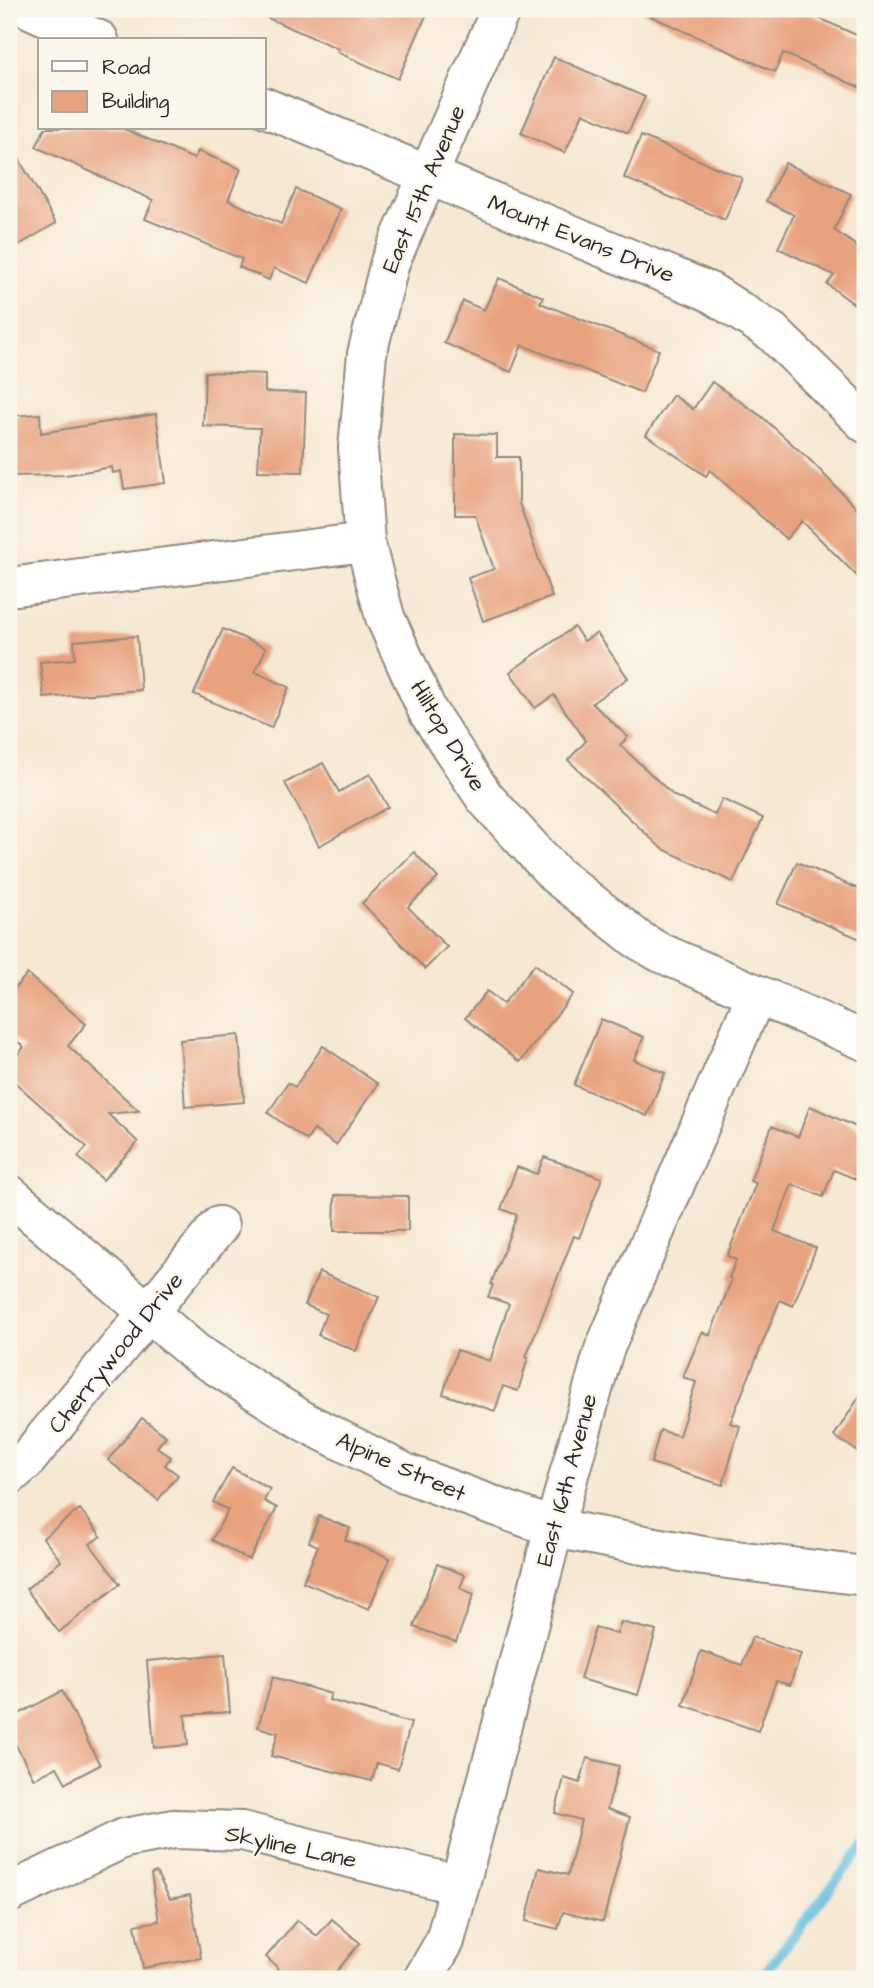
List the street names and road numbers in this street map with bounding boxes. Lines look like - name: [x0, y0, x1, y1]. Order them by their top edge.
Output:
- street label: East 15th Avenue: [374, 100, 474, 278]
- street label: Mount Evans Drive: [483, 187, 679, 291]
- street label: Hilltop Drive: [402, 674, 494, 798]
- street label: Cherrywood Drive: [41, 1266, 192, 1441]
- street label: East 16th Avenue: [529, 1390, 605, 1570]
- street label: Alpine Street: [331, 1424, 472, 1510]
- street label: Skyline Lane: [222, 1817, 360, 1877]

